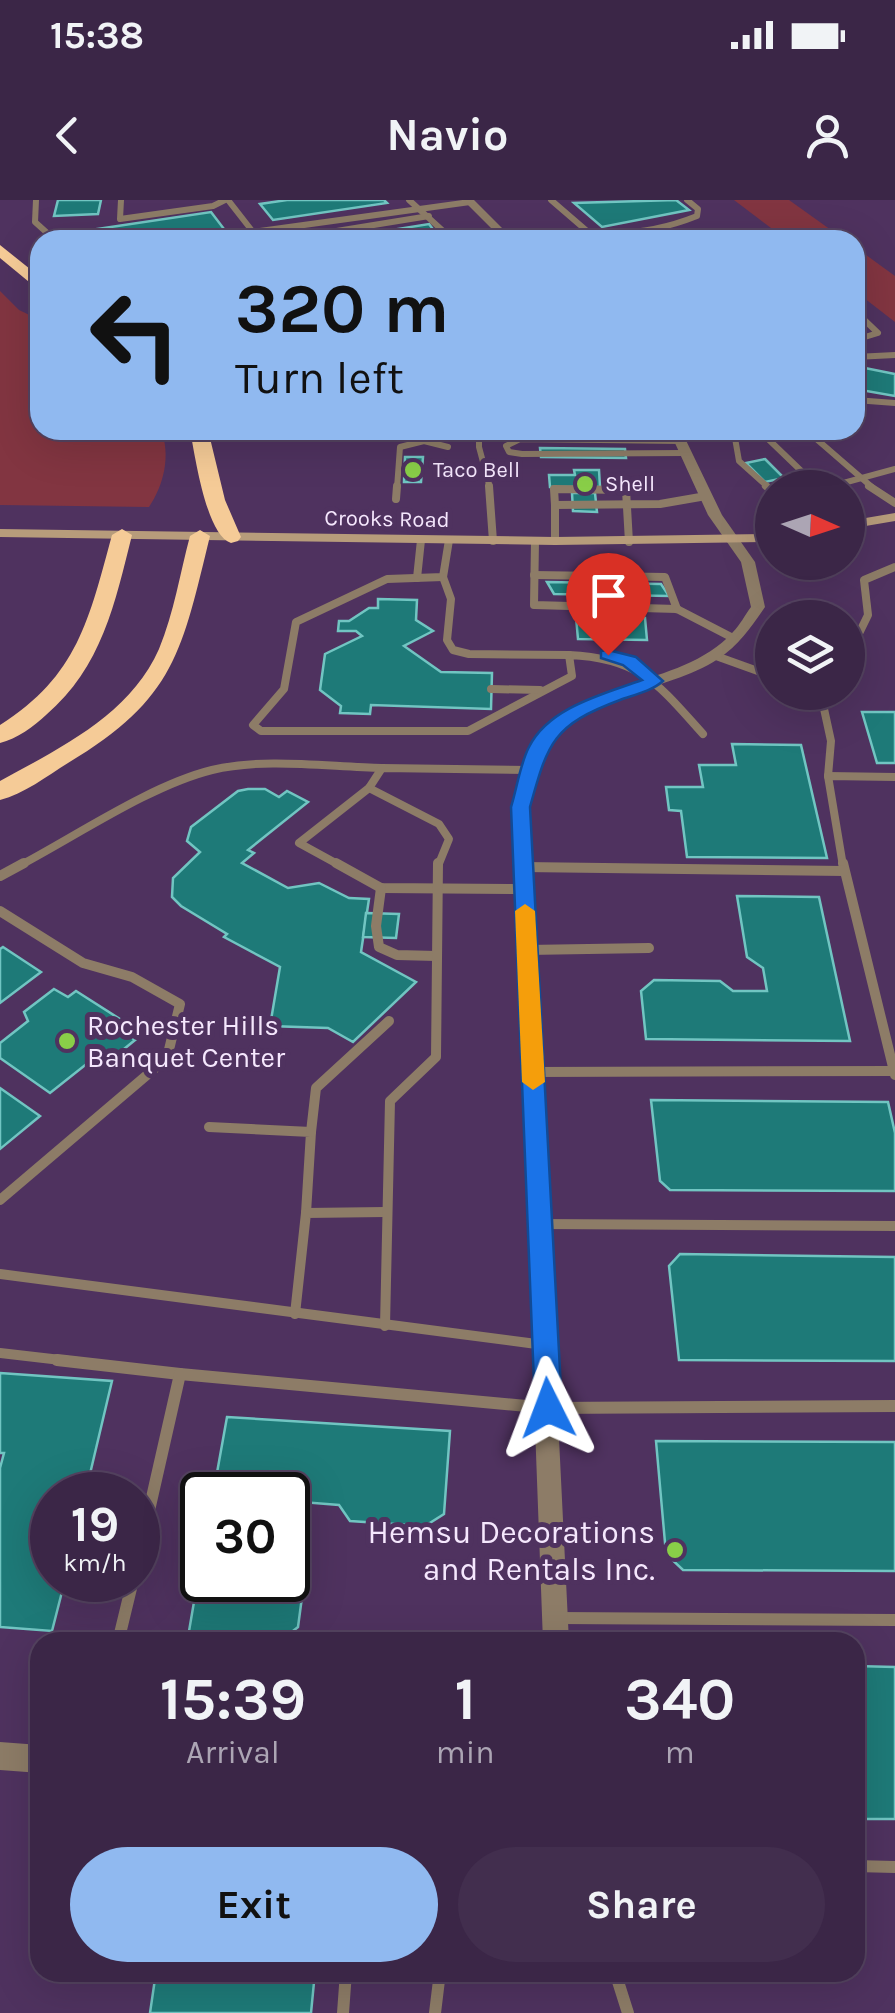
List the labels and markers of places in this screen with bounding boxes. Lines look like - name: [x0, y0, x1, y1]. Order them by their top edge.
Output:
- place label: Taco Bell: [433, 457, 520, 483]
- marker: Taco Bell: [402, 459, 424, 481]
- place label: Shell: [605, 471, 655, 497]
- marker: Shell: [574, 473, 596, 495]
- pin: [566, 553, 651, 656]
- place label: Rochester Hills Banquet Center: [87, 1009, 286, 1074]
- marker: Rochester Hills Banquet Center: [56, 1030, 78, 1052]
- place label: Hemsu Decorations and Rentals Inc.: [368, 1514, 655, 1588]
- marker: Hemsu Decorations and Rentals Inc.: [664, 1539, 686, 1561]

